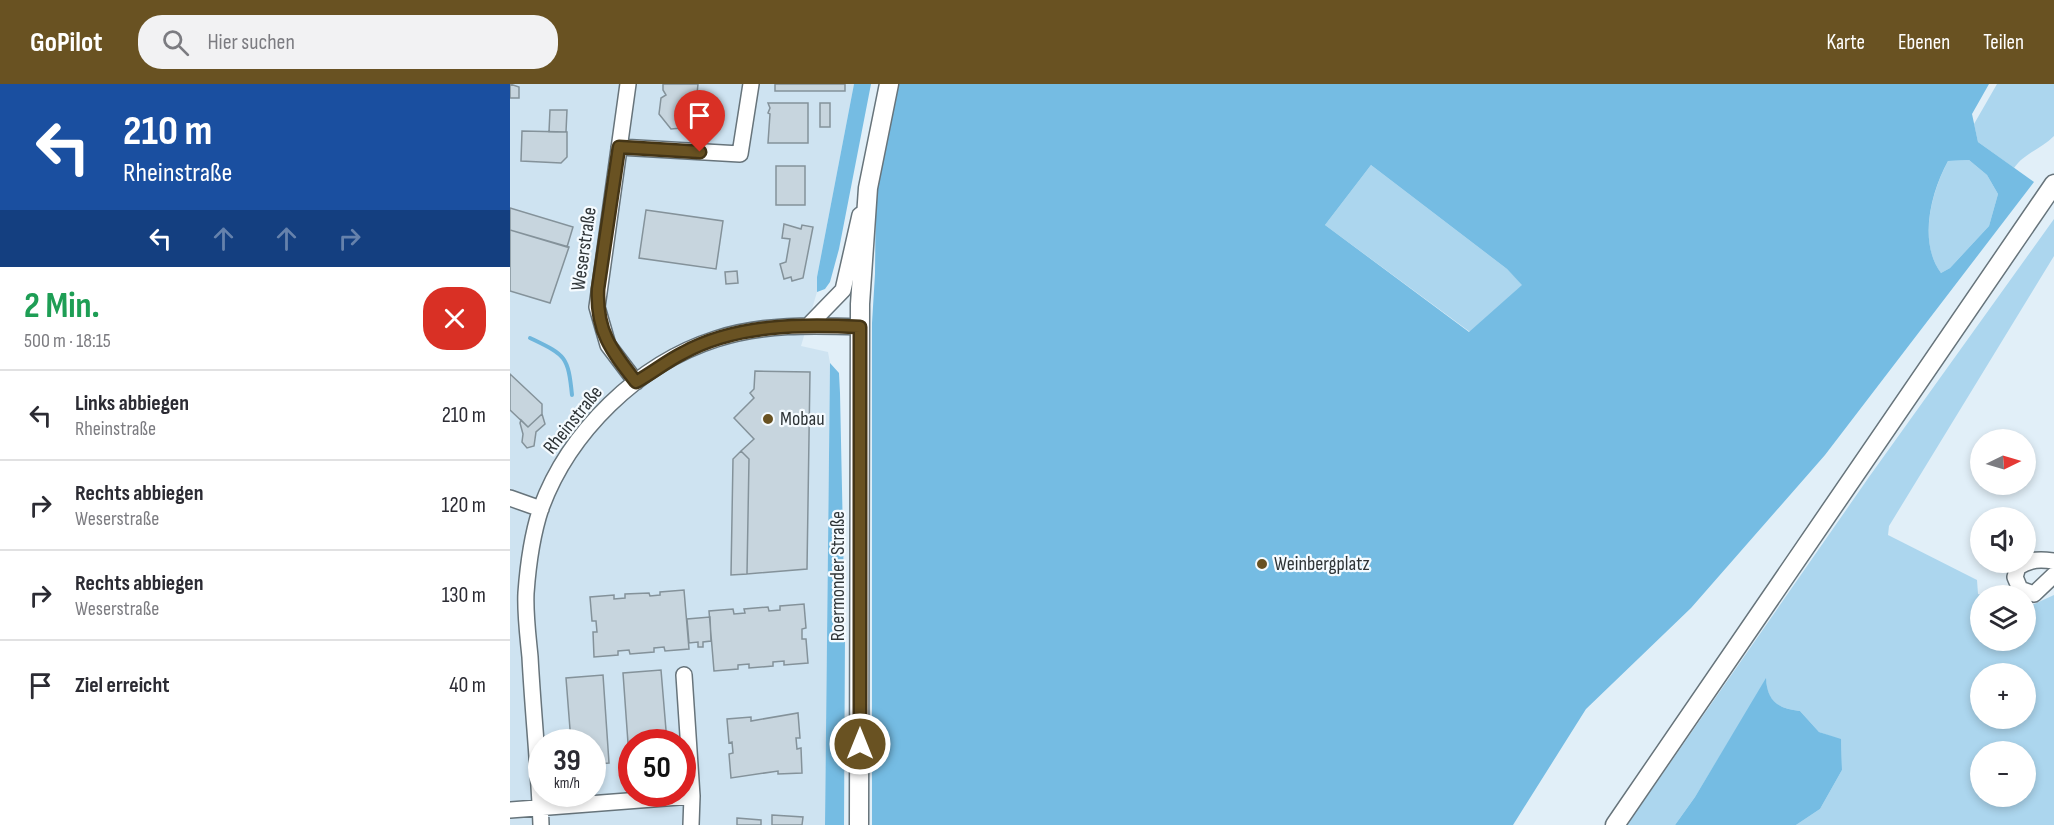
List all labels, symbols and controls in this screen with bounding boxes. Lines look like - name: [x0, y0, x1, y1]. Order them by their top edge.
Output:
- search box: [138, 15, 558, 69]
- text: GoPilot: [30, 26, 102, 59]
- icon: search: [159, 26, 192, 59]
- text: Hier suchen: [207, 29, 295, 56]
- text: Karte: [1827, 30, 1865, 55]
- text: Ebenen: [1898, 30, 1950, 55]
- text: Teilen: [1983, 30, 2024, 55]
- pin: [674, 90, 725, 152]
- icon: arrive: [683, 99, 716, 132]
- text: 210 m: [123, 106, 212, 157]
- icon: left: [24, 108, 102, 186]
- text: Rheinstraße: [123, 157, 232, 189]
- street label: Weserstraße: [566, 206, 602, 292]
- icon: left: [144, 222, 177, 255]
- icon: ahead: [207, 222, 240, 255]
- icon: ahead: [270, 222, 303, 255]
- icon: right: [333, 222, 366, 255]
- text: 2 Min.: [24, 285, 100, 328]
- button: close: [423, 287, 486, 350]
- text: 500 m · 18:15: [24, 329, 111, 353]
- street label: Rheinstraße: [538, 381, 608, 459]
- text: Links abbiegen: [75, 390, 189, 417]
- icon: left: [24, 399, 57, 432]
- text: 210 m: [442, 402, 486, 429]
- place label: Mobau: [780, 407, 825, 431]
- marker: Mobau: [761, 412, 775, 426]
- text: Rheinstraße: [75, 417, 156, 441]
- north arrow: [1970, 429, 2036, 495]
- map controls: [1970, 429, 2036, 807]
- text: Rechts abbiegen: [75, 480, 204, 507]
- icon: right: [24, 489, 57, 522]
- text: 120 m: [442, 492, 486, 519]
- text: Weserstraße: [75, 507, 159, 531]
- button: sound: [1970, 507, 2036, 573]
- street label: Roermonder Straße: [826, 511, 850, 641]
- place label: Weinbergplatz: [1274, 552, 1370, 576]
- marker: Weinbergplatz: [1255, 557, 1269, 571]
- text: Rechts abbiegen: [75, 570, 204, 597]
- icon: right: [24, 579, 57, 612]
- text: 130 m: [442, 582, 486, 609]
- button: layers: [1970, 585, 2036, 651]
- text: Weserstraße: [75, 597, 159, 621]
- button: +: [1970, 663, 2036, 729]
- icon: arrive: [24, 669, 57, 702]
- text: Ziel erreicht: [75, 672, 170, 699]
- text: 40 m: [449, 672, 486, 699]
- position arrow: [828, 712, 892, 776]
- speed limit sign: 50: [618, 729, 696, 807]
- button: −: [1970, 741, 2036, 807]
- text: 39: [553, 743, 581, 779]
- text: km/h: [554, 774, 580, 793]

